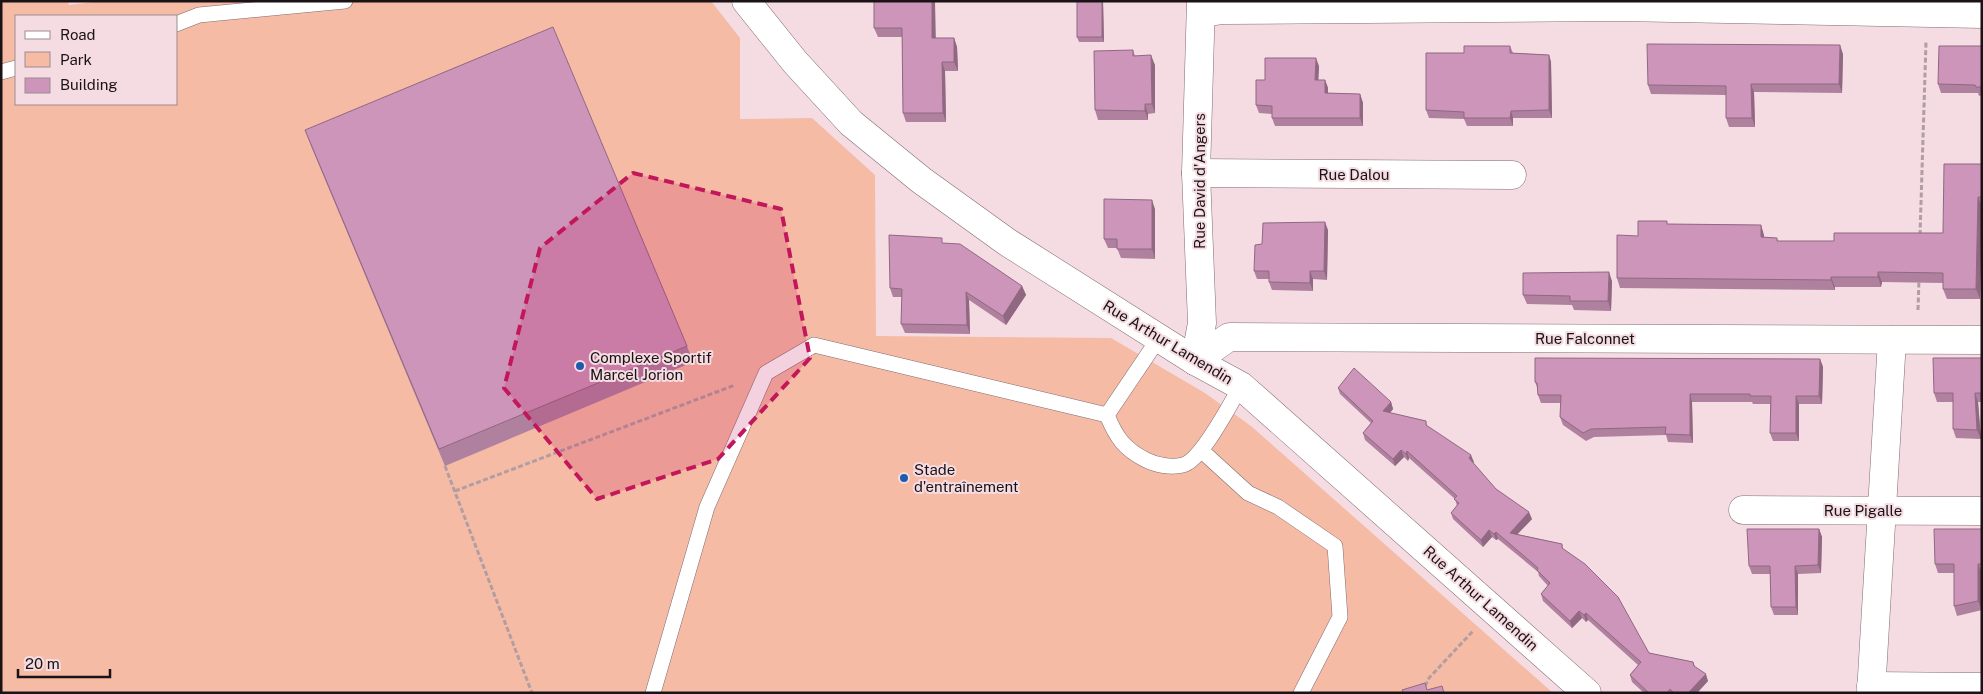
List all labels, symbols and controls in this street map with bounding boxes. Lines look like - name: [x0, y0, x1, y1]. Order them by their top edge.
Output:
- legend: [15, 15, 178, 105]
- text: Road: [60, 26, 96, 43]
- text: Park: [60, 51, 92, 68]
- text: Building: [60, 76, 118, 93]
- street label: Rue David d'Angers: [1191, 113, 1208, 249]
- street label: Rue Dalou: [1319, 166, 1389, 183]
- street label: Rue Arthur Lamendin: [1100, 297, 1236, 387]
- street label: Rue Falconnet: [1535, 330, 1635, 347]
- place label: Complexe Sportif Marcel Jorion: [590, 349, 712, 383]
- marker: Complexe Sportif Marcel Jorion: [574, 360, 586, 372]
- place label: Stade d'entraînement: [914, 461, 1019, 495]
- marker: Stade d'entraînement: [898, 472, 910, 484]
- street label: Rue Pigalle: [1824, 502, 1902, 519]
- street label: Rue Arthur Lamendin: [1420, 542, 1542, 654]
- scale bar: [18, 646, 110, 678]
- text: 20 m: [25, 655, 60, 672]

